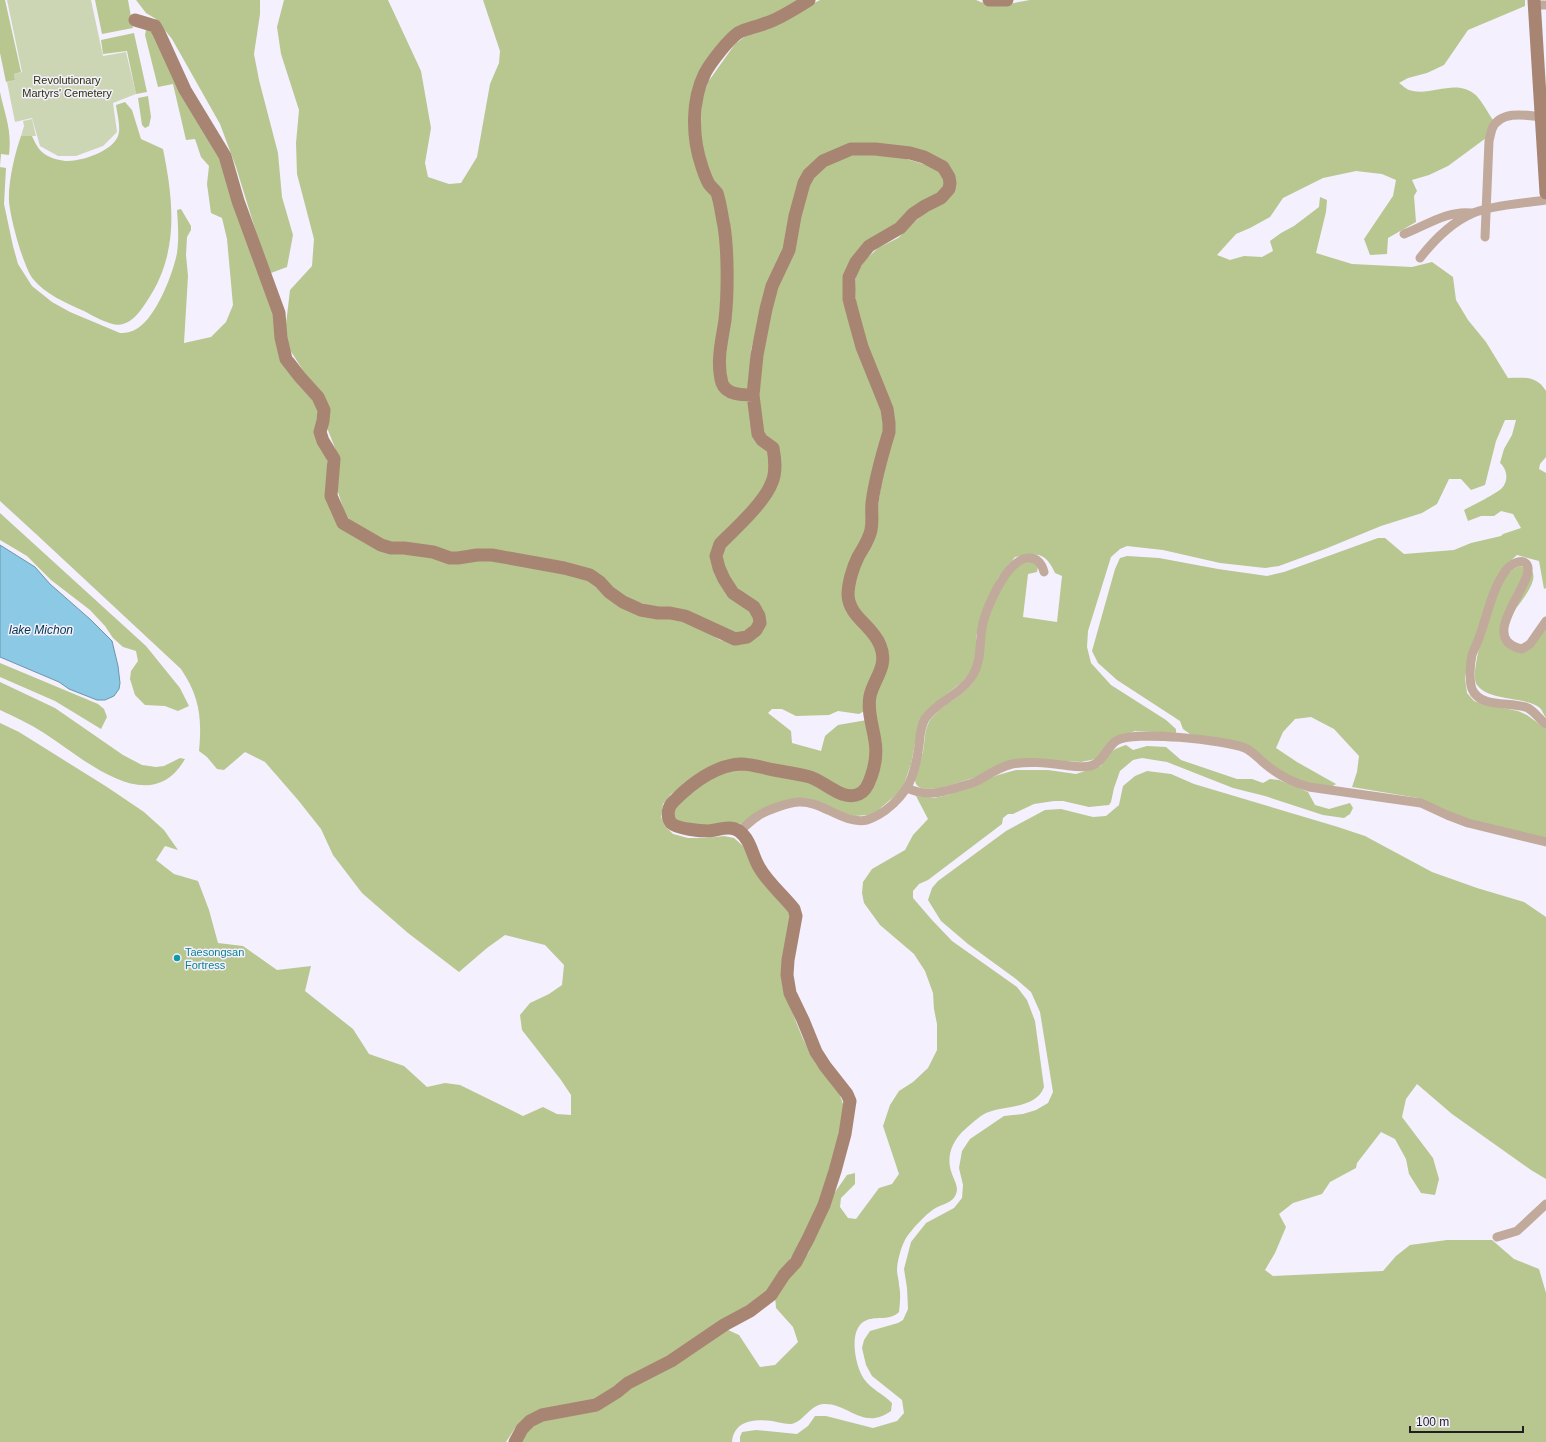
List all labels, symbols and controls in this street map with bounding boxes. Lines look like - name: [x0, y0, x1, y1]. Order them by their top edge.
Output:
- park label: Revolutionary Martyrs' Cemetery: [22, 74, 112, 99]
- water label: lake Michon: [9, 623, 73, 637]
- place label: Taesongsan Fortress: [185, 946, 244, 971]
- marker: Taesongsan Fortress: [172, 953, 182, 963]
- scale bar: [1410, 1408, 1523, 1434]
- text: 100 m: [1416, 1415, 1449, 1429]

